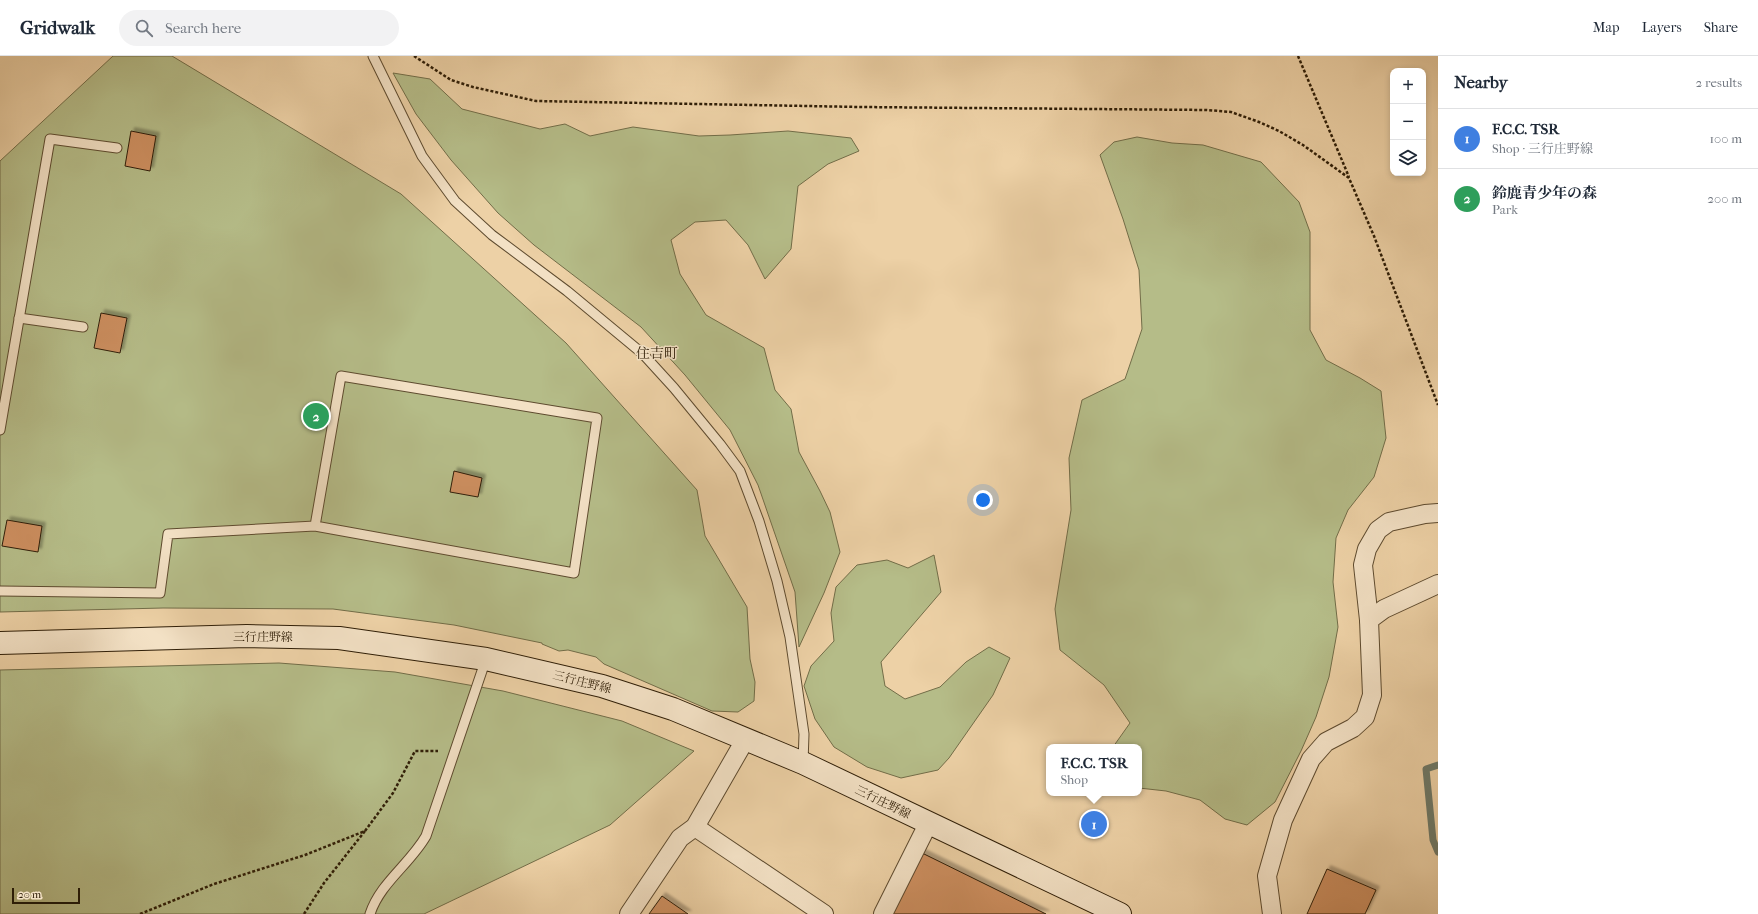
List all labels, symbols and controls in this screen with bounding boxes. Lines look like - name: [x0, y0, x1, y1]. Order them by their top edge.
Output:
- search box: [119, 10, 399, 46]
- text: Gridwalk: [20, 17, 95, 39]
- icon: search: [133, 17, 155, 39]
- text: Search here: [165, 19, 241, 37]
- text: Map: [1593, 19, 1620, 36]
- text: Layers: [1642, 19, 1682, 36]
- text: Share: [1704, 19, 1738, 36]
- map controls: [1390, 68, 1426, 176]
- button: +: [1390, 68, 1426, 104]
- text: Nearby: [1454, 72, 1508, 92]
- text: 2 results: [1696, 75, 1742, 90]
- button: −: [1390, 104, 1426, 140]
- text: F.C.C. TSR: [1492, 120, 1559, 138]
- text: 1: [1465, 131, 1469, 146]
- text: 100 m: [1709, 131, 1742, 146]
- button: layers: [1390, 140, 1426, 176]
- text: Shop · 三行庄野線: [1492, 141, 1593, 156]
- text: 鈴鹿青少年の森: [1492, 184, 1597, 202]
- text: 2: [1464, 191, 1470, 206]
- text: 200 m: [1707, 191, 1742, 206]
- text: Park: [1492, 202, 1518, 217]
- district label: 住吉町: [636, 345, 678, 362]
- pin: 2: [303, 401, 329, 431]
- your location: [973, 490, 993, 510]
- street label: 三行庄野線: [233, 630, 293, 644]
- street label: 三行庄野線: [551, 668, 613, 696]
- popup: [1046, 744, 1142, 796]
- text: F.C.C. TSR: [1060, 754, 1128, 772]
- text: Shop: [1060, 772, 1088, 787]
- street label: 三行庄野線: [853, 783, 913, 821]
- pin: 1: [1081, 809, 1107, 839]
- scale bar: [12, 886, 80, 905]
- text: 20 m: [18, 888, 41, 901]

